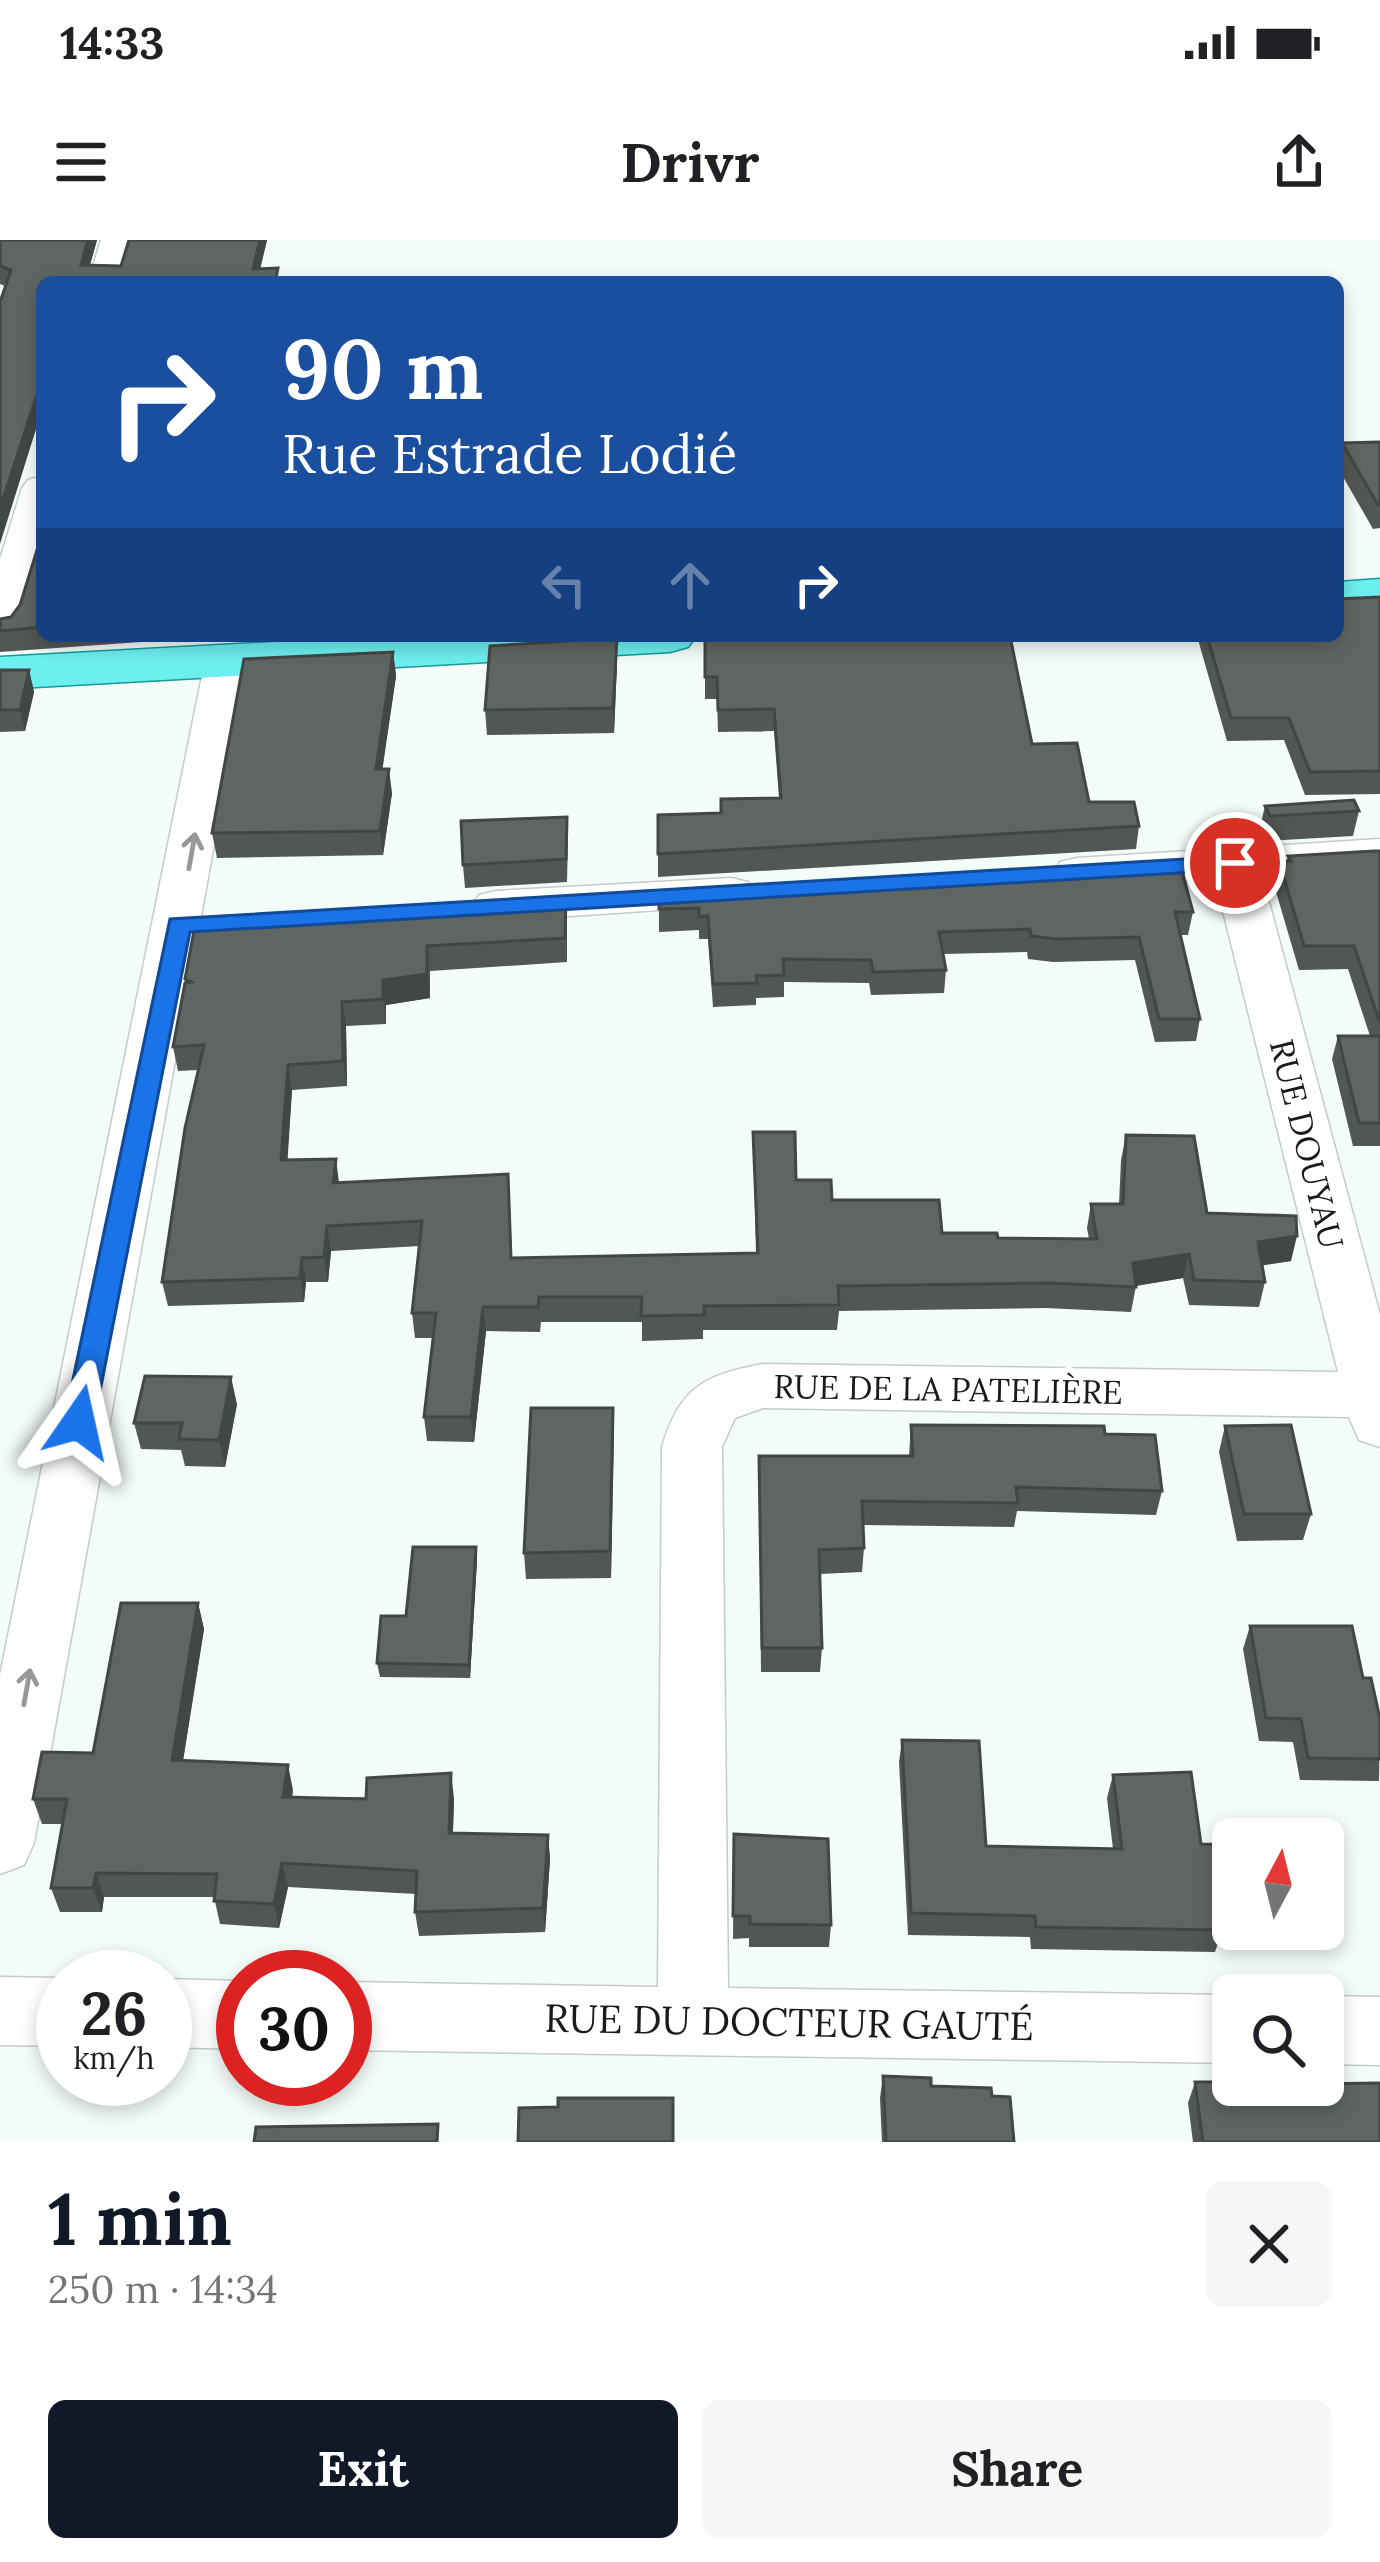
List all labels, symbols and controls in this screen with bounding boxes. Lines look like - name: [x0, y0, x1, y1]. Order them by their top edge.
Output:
- text: 14:33: [60, 14, 165, 71]
- text: Drivr: [621, 128, 759, 197]
- icon: menu: [48, 129, 114, 195]
- icon: share: [1266, 129, 1332, 195]
- text: 90 m: [282, 314, 483, 422]
- icon: right: [84, 324, 240, 480]
- text: Rue Estrade Lodié: [282, 419, 737, 488]
- icon: left: [531, 552, 597, 618]
- icon: ahead: [657, 552, 723, 618]
- icon: right: [783, 552, 849, 618]
- pin: [1184, 812, 1286, 914]
- icon: arrive: [1202, 830, 1268, 896]
- one-way arrow: [182, 832, 205, 871]
- street label: RUE DOUYAU: [1261, 1035, 1353, 1253]
- position arrow: [16, 1359, 142, 1485]
- street label: RUE DE LA PATELIÈRE: [773, 1365, 1123, 1413]
- one-way arrow: [17, 1668, 40, 1707]
- north arrow: [1212, 1818, 1344, 1950]
- map controls: [1212, 1818, 1344, 2106]
- speed limit sign: 30: [216, 1950, 372, 2106]
- button: search: [1212, 1974, 1344, 2106]
- text: 26: [81, 1975, 147, 2051]
- street label: RUE DU DOCTEUR GAUTÉ: [544, 1993, 1034, 2051]
- text: km/h: [73, 2039, 155, 2077]
- text: 1 min: [48, 2173, 232, 2265]
- button: close: [1206, 2181, 1332, 2307]
- text: 250 m · 14:34: [48, 2264, 278, 2314]
- button: Exit: [48, 2400, 678, 2538]
- button: Share: [702, 2400, 1332, 2538]

